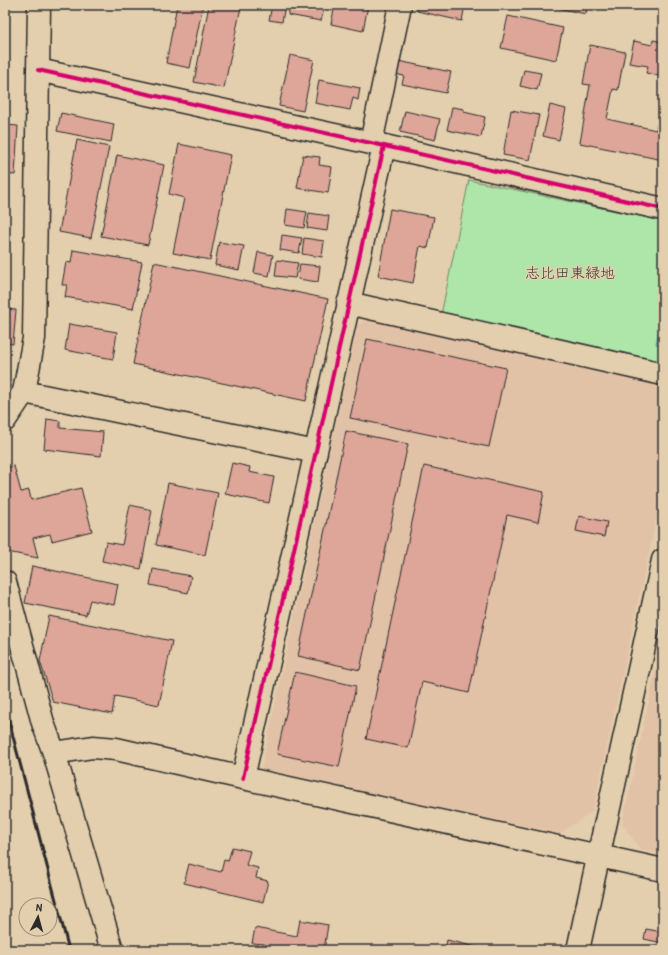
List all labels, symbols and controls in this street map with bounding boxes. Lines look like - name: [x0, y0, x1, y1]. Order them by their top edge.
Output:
- park label: 志比田東緑地: [525, 262, 615, 283]
- north arrow: [18, 897, 58, 937]
- text: N: [35, 900, 43, 914]

